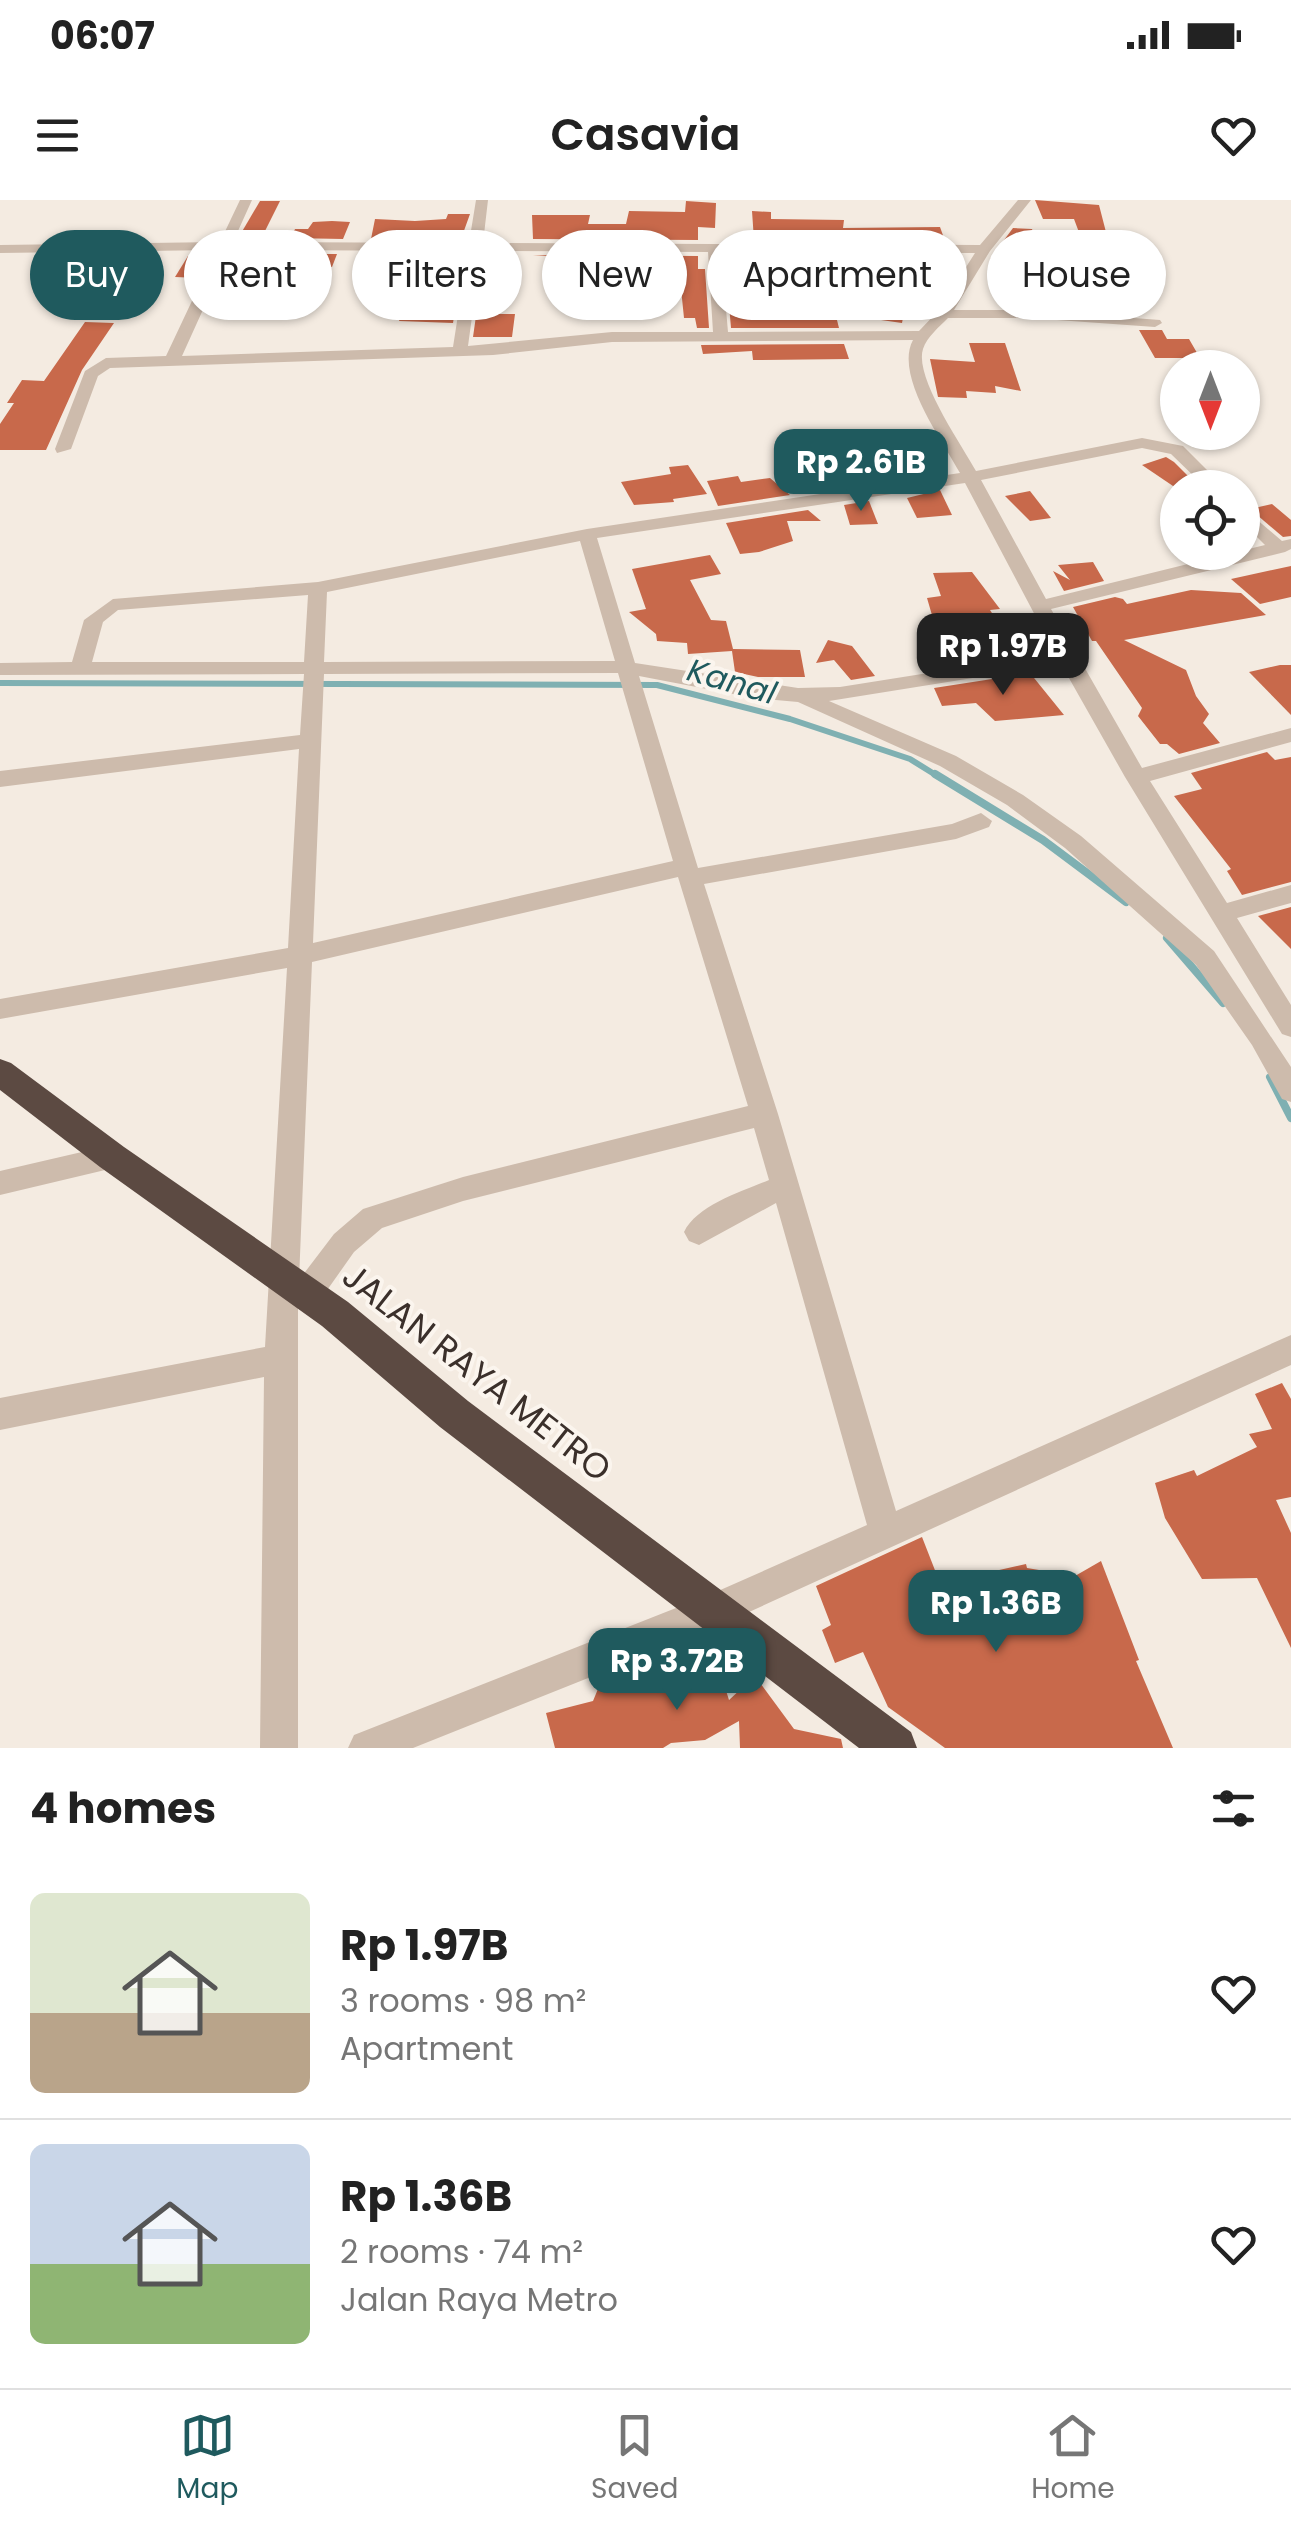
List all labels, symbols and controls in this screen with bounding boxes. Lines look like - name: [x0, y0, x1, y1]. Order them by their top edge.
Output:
- text: 06:07: [50, 9, 155, 62]
- text: Casavia: [550, 103, 741, 166]
- icon: menu: [30, 108, 85, 163]
- icon: heart: [1206, 108, 1261, 163]
- chip: Buy: [30, 230, 164, 320]
- chip: Rent: [184, 230, 332, 320]
- chip: Filters: [352, 230, 522, 320]
- chip: New: [542, 230, 687, 320]
- chip: Apartment: [707, 230, 967, 320]
- chip: House: [987, 230, 1166, 320]
- north arrow: [1160, 350, 1260, 450]
- map controls: [1160, 350, 1260, 570]
- pin: Rp 2.61B: [758, 429, 964, 514]
- text: Rp 2.61B: [796, 439, 926, 484]
- button: locate: [1160, 470, 1260, 570]
- pin: Rp 1.97B: [900, 613, 1106, 698]
- text: Rp 1.97B: [939, 623, 1067, 668]
- water label: Kanal: [682, 647, 782, 715]
- street label: JALAN RAYA METRO: [332, 1251, 622, 1493]
- pin: Rp 1.36B: [893, 1570, 1099, 1655]
- text: Rp 1.36B: [930, 1580, 1062, 1625]
- pin: Rp 3.72B: [574, 1628, 780, 1713]
- text: Rp 3.72B: [610, 1638, 744, 1683]
- text: 4 homes: [30, 1779, 216, 1838]
- icon: filters: [1206, 1781, 1261, 1836]
- text: Rp 1.97B: [340, 1916, 508, 1975]
- icon: home: [110, 1933, 230, 2053]
- icon: heart: [1206, 1966, 1261, 2021]
- text: 3 rooms · 98 m²: [340, 1978, 586, 2023]
- text: Apartment: [340, 2026, 513, 2071]
- text: Rp 1.36B: [340, 2167, 512, 2226]
- icon: home: [110, 2184, 230, 2304]
- icon: heart: [1206, 2217, 1261, 2272]
- text: 2 rooms · 74 m²: [340, 2229, 583, 2274]
- text: Jalan Raya Metro: [340, 2277, 618, 2322]
- tab: Map: [176, 2408, 238, 2510]
- tab: Saved: [591, 2408, 678, 2510]
- tab: Home: [1031, 2408, 1115, 2510]

